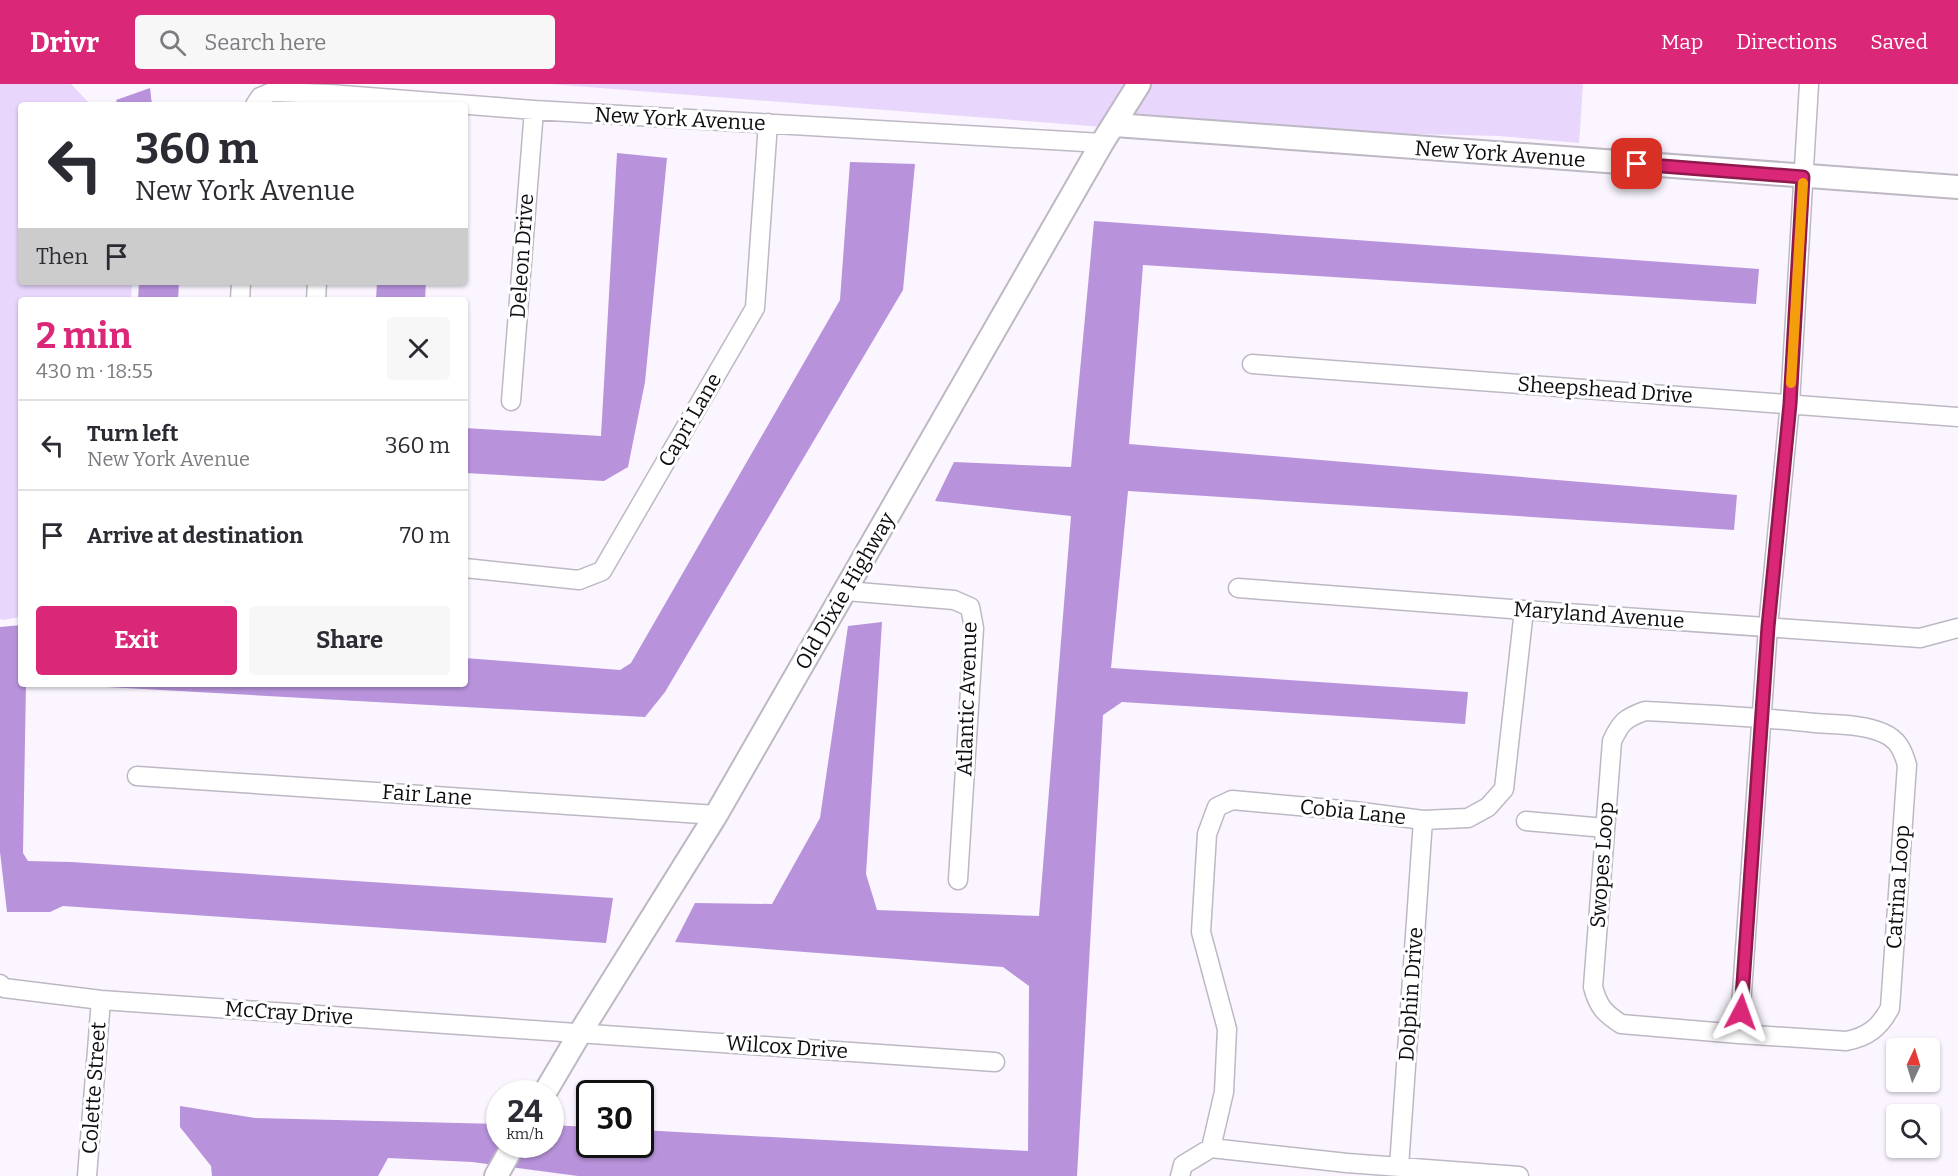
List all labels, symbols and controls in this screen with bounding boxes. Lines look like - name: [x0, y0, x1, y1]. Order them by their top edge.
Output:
- search box: [135, 15, 555, 69]
- text: Drivr: [30, 26, 99, 59]
- icon: search: [156, 26, 189, 59]
- text: Search here: [204, 29, 326, 56]
- text: Map: [1661, 29, 1703, 55]
- text: Directions: [1736, 29, 1837, 55]
- text: Saved: [1870, 29, 1928, 55]
- street label: New York Avenue: [594, 102, 766, 136]
- text: 360 m: [135, 124, 258, 174]
- icon: left: [36, 126, 114, 204]
- street label: New York Avenue: [1414, 135, 1586, 173]
- pin: [1611, 138, 1662, 189]
- icon: arrive: [1620, 147, 1653, 180]
- text: New York Avenue: [135, 175, 355, 207]
- street label: Deleon Drive: [505, 193, 539, 319]
- icon: arrive: [100, 240, 133, 273]
- text: Then: [36, 243, 88, 270]
- text: 2 min: [36, 314, 132, 358]
- button: close: [387, 317, 450, 380]
- text: 430 m · 18:55: [36, 359, 153, 383]
- street label: Capri Lane: [653, 368, 727, 472]
- street label: Sheepshead Drive: [1516, 371, 1694, 409]
- text: Turn left: [87, 420, 179, 447]
- icon: left: [36, 429, 69, 462]
- text: 360 m: [385, 432, 450, 459]
- text: New York Avenue: [87, 447, 250, 471]
- street label: Old Dixie Highway: [789, 507, 901, 674]
- icon: arrive: [36, 519, 69, 552]
- text: Arrive at destination: [87, 522, 303, 549]
- text: 70 m: [400, 522, 450, 549]
- street label: Maryland Avenue: [1513, 596, 1685, 634]
- button: Exit: [36, 606, 237, 675]
- button: Share: [249, 606, 450, 675]
- street label: Atlantic Avenue: [951, 621, 983, 777]
- street label: Fair Lane: [381, 779, 473, 811]
- street label: Cobia Lane: [1299, 794, 1407, 830]
- street label: Swopes Loop: [1585, 801, 1619, 929]
- street label: Catrina Loop: [1881, 824, 1915, 950]
- street label: Dolphin Drive: [1393, 926, 1429, 1062]
- position arrow: [1709, 980, 1773, 1044]
- street label: McCray Drive: [224, 996, 354, 1030]
- street label: Colette Street: [76, 1021, 112, 1155]
- street label: Wilcox Drive: [725, 1030, 849, 1064]
- north arrow: [1886, 1038, 1940, 1092]
- map controls: [1886, 1038, 1940, 1158]
- speed limit sign: 30: [576, 1080, 654, 1158]
- text: 24: [507, 1094, 543, 1130]
- button: search: [1886, 1104, 1940, 1158]
- text: km/h: [506, 1125, 544, 1143]

